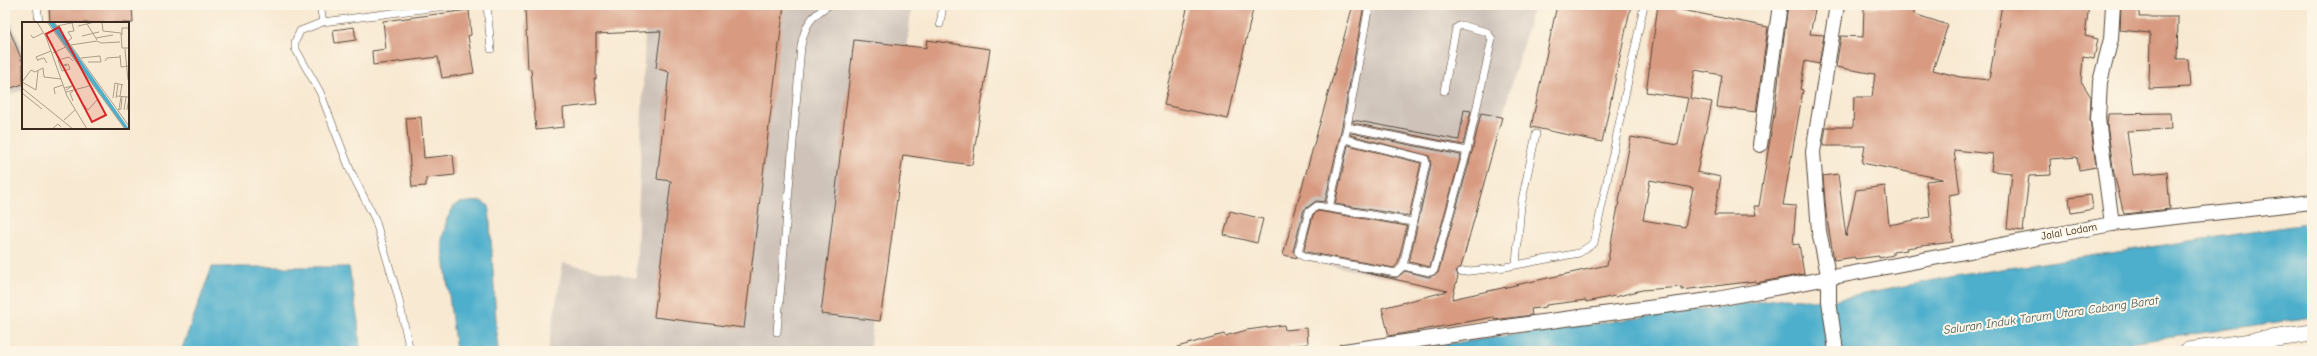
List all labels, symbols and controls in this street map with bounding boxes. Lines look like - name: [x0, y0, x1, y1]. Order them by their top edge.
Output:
- inset map: [22, 22, 129, 129]
- street label: Jalal Lodam: [2040, 220, 2098, 243]
- water label: Saluran Induk Tarum Utara Cabang Barat: [1943, 293, 2161, 337]

